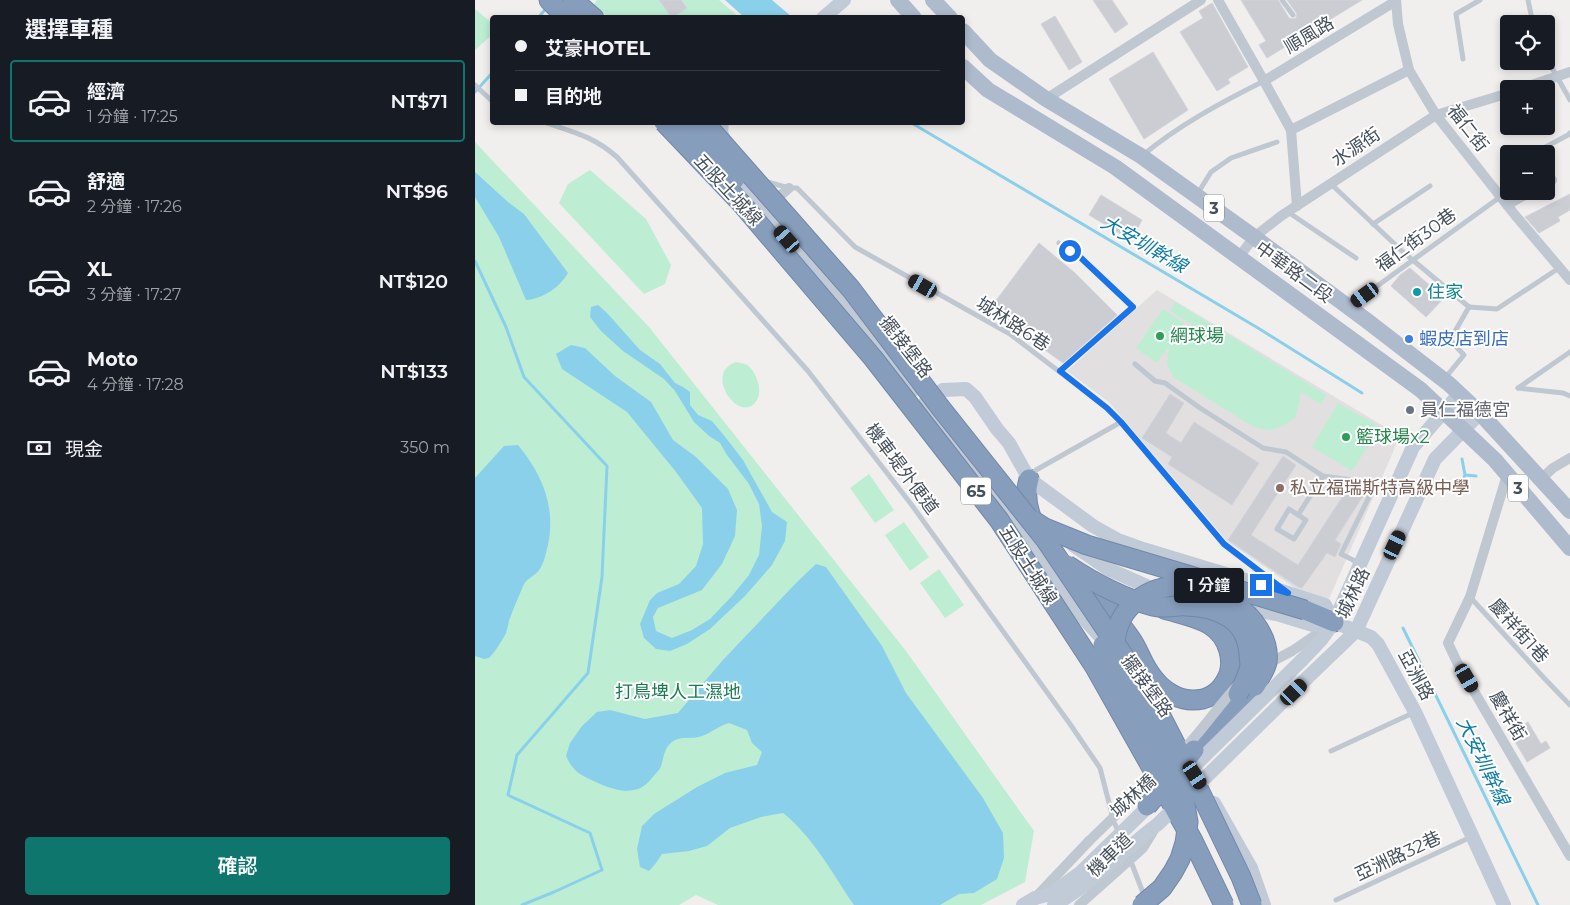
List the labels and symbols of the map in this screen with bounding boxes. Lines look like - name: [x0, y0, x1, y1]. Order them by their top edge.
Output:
- street label: 順風路: [1280, 12, 1338, 58]
- street label: 福仁街: [1443, 100, 1493, 156]
- street label: 水源街: [1327, 123, 1385, 171]
- street label: 五股土城線: [689, 150, 767, 230]
- road number: 3: [1204, 194, 1224, 222]
- street label: 福仁街30巷: [1371, 203, 1461, 277]
- water label: 大安圳幹線: [1097, 210, 1193, 279]
- car: [771, 223, 802, 255]
- street label: 中華路二段: [1251, 237, 1337, 307]
- route start: [1059, 240, 1081, 262]
- car: [906, 272, 939, 300]
- car: [1348, 280, 1381, 310]
- place label: 住家: [1427, 281, 1463, 303]
- marker: 住家: [1411, 286, 1423, 298]
- street label: 城林路6巷: [972, 292, 1054, 356]
- street label: 擺接堡路: [875, 312, 937, 382]
- place label: 網球場: [1170, 325, 1224, 347]
- place label: 蝦皮店到店: [1419, 328, 1509, 350]
- marker: 網球場: [1154, 330, 1166, 342]
- marker: 蝦皮店到店: [1403, 333, 1415, 345]
- place label: 員仁福德宮: [1420, 399, 1510, 421]
- marker: 員仁福德宮: [1404, 404, 1416, 416]
- street label: 機車堤外便道: [861, 419, 943, 519]
- place label: 籃球場x2: [1356, 426, 1430, 448]
- marker: 籃球場x2: [1340, 431, 1352, 443]
- road number: 3: [1508, 474, 1528, 502]
- place label: 私立福瑞斯特高級中學: [1290, 477, 1470, 499]
- road number: 65: [961, 478, 991, 504]
- marker: 私立福瑞斯特高級中學: [1274, 482, 1286, 494]
- street label: 五股土城線: [994, 521, 1062, 609]
- car: [1381, 528, 1408, 562]
- street label: 城林路: [1332, 564, 1374, 622]
- callout: 1 分鐘: [1173, 568, 1243, 602]
- route end: [1250, 574, 1272, 596]
- street label: 慶祥街1巷: [1485, 594, 1553, 668]
- street label: 亞洲路: [1394, 646, 1438, 704]
- street label: 擺接堡路: [1117, 650, 1177, 722]
- car: [1453, 661, 1480, 695]
- car: [1278, 676, 1310, 708]
- park label: 打鳥埤人工濕地: [615, 681, 741, 703]
- street label: 慶祥街: [1485, 687, 1531, 745]
- water label: 大安圳幹線: [1452, 713, 1515, 811]
- car: [1180, 758, 1209, 792]
- street label: 城林橋: [1106, 770, 1160, 822]
- street label: 亞洲路32巷: [1352, 827, 1444, 885]
- street label: 機車道: [1083, 828, 1137, 882]

